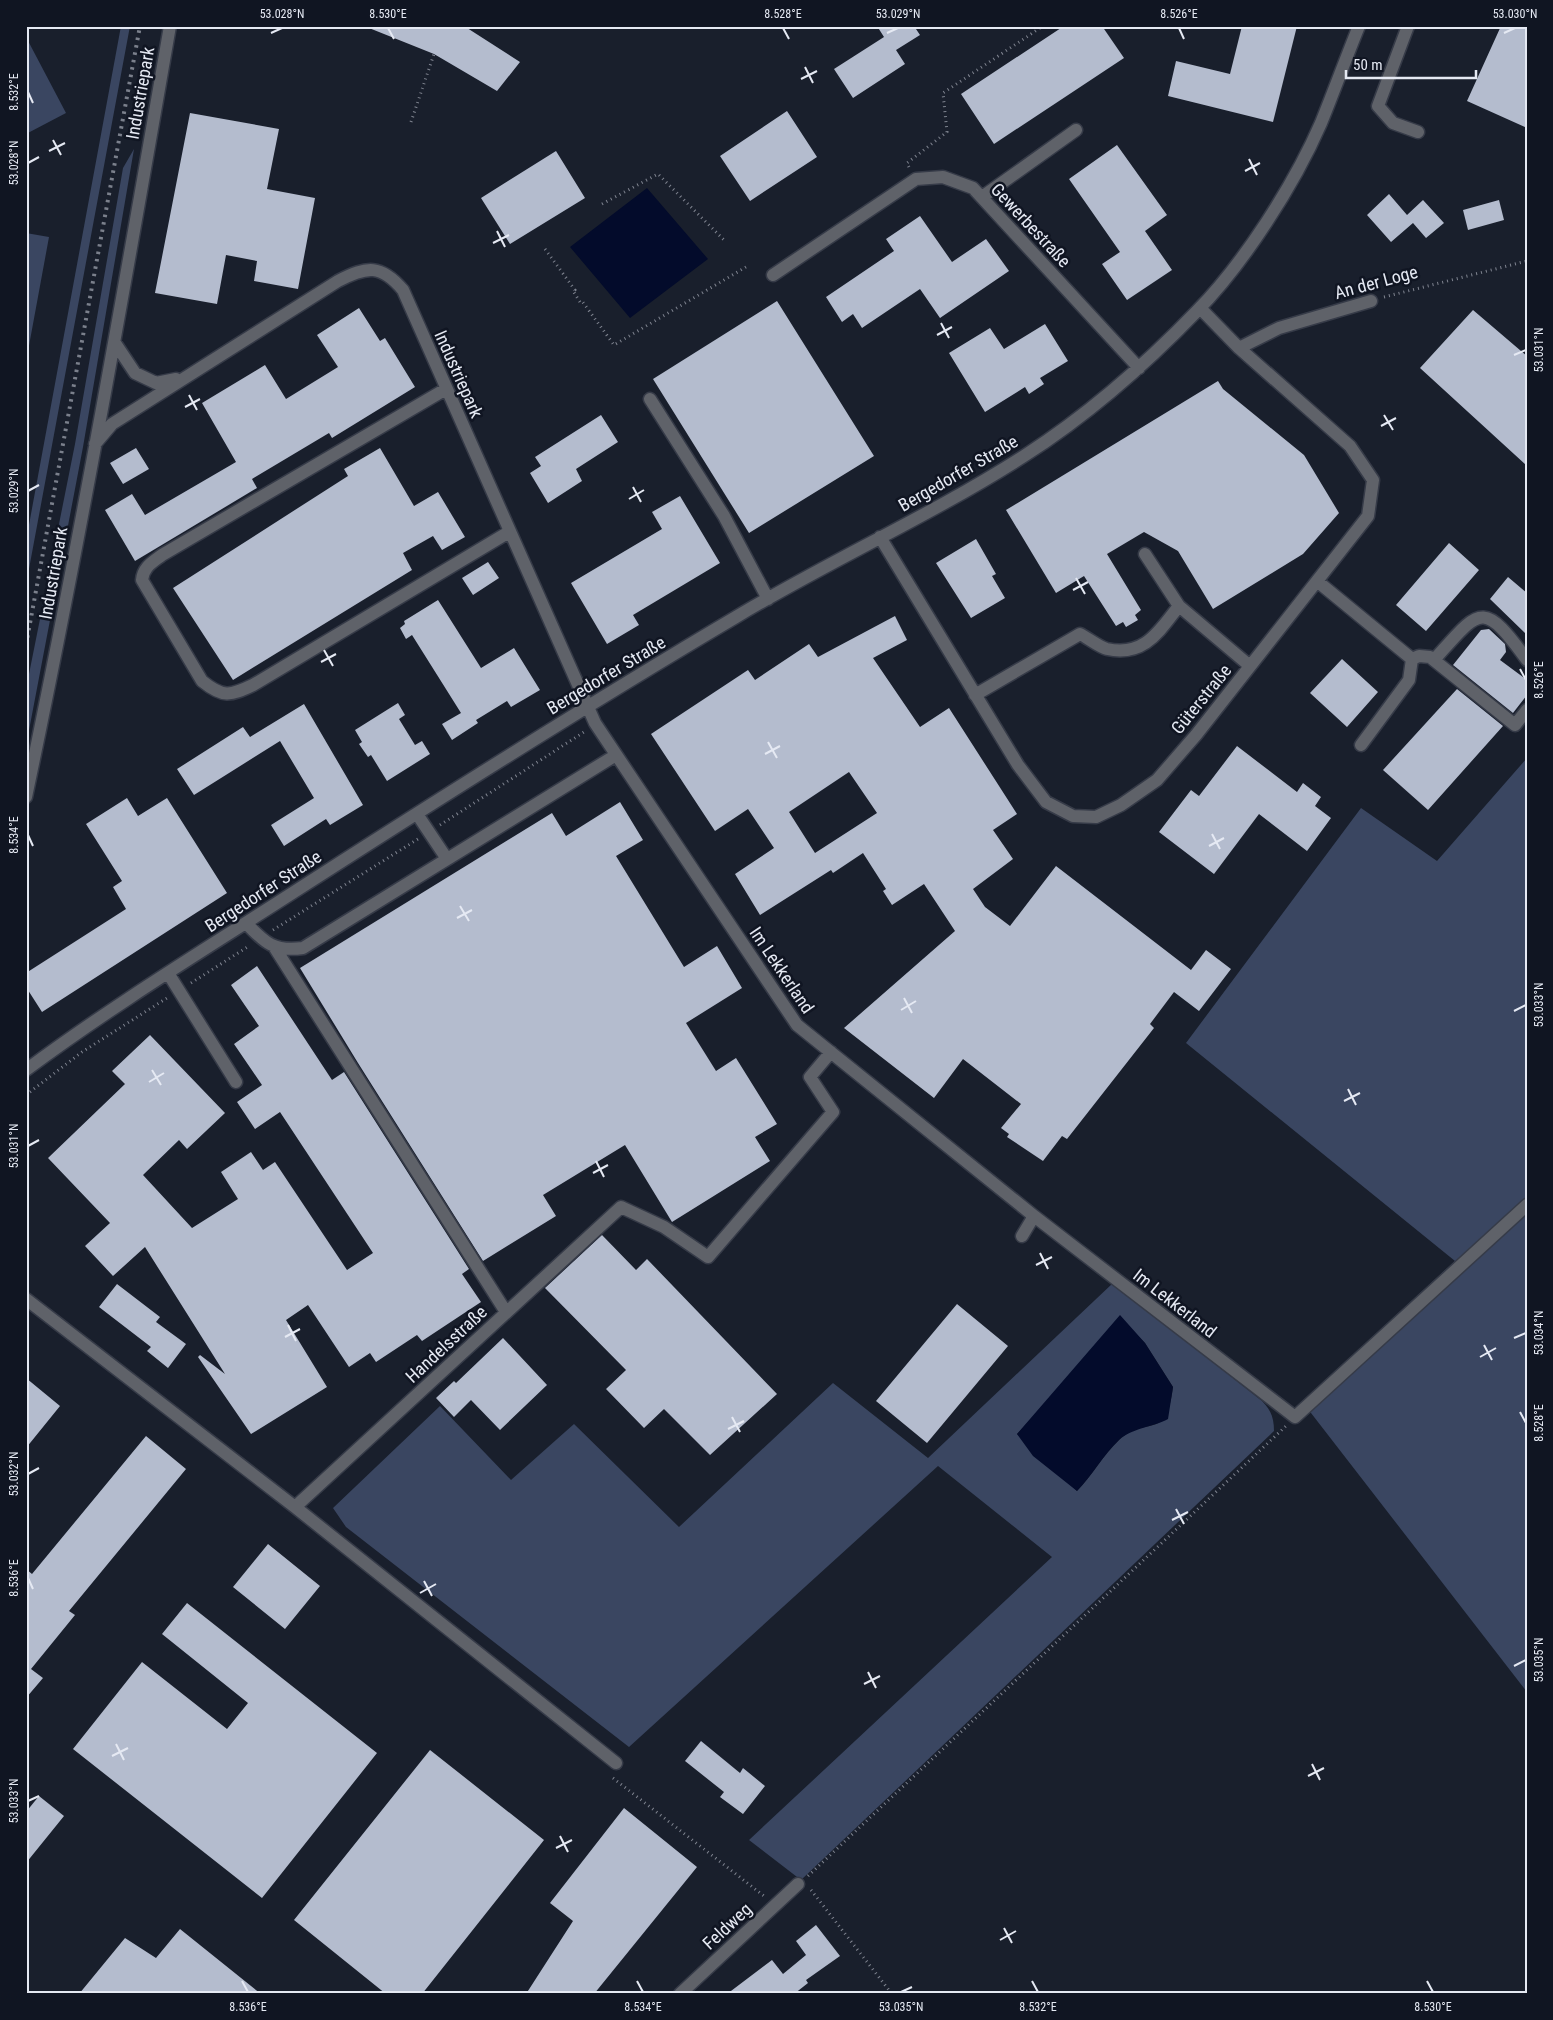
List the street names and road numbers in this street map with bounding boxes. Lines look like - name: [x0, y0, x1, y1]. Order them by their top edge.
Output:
- street label: Industriepark: [122, 45, 158, 141]
- street label: Gewerbestraße: [987, 179, 1075, 271]
- street label: An der Loge: [1332, 261, 1420, 303]
- street label: Industriepark: [430, 327, 488, 421]
- street label: Bergedorfer Straße: [895, 430, 1021, 516]
- street label: Industriepark: [35, 525, 71, 621]
- street label: Bergedorfer Straße: [543, 631, 669, 719]
- street label: Güterstraße: [1166, 660, 1236, 738]
- street label: Bergedorfer Straße: [201, 846, 325, 936]
- street label: Im Lekkerland: [745, 923, 819, 1017]
- street label: Im Lekkerland: [1129, 1264, 1221, 1342]
- street label: Handelsstraße: [401, 1301, 491, 1387]
- street label: Feldweg: [698, 1898, 756, 1954]

